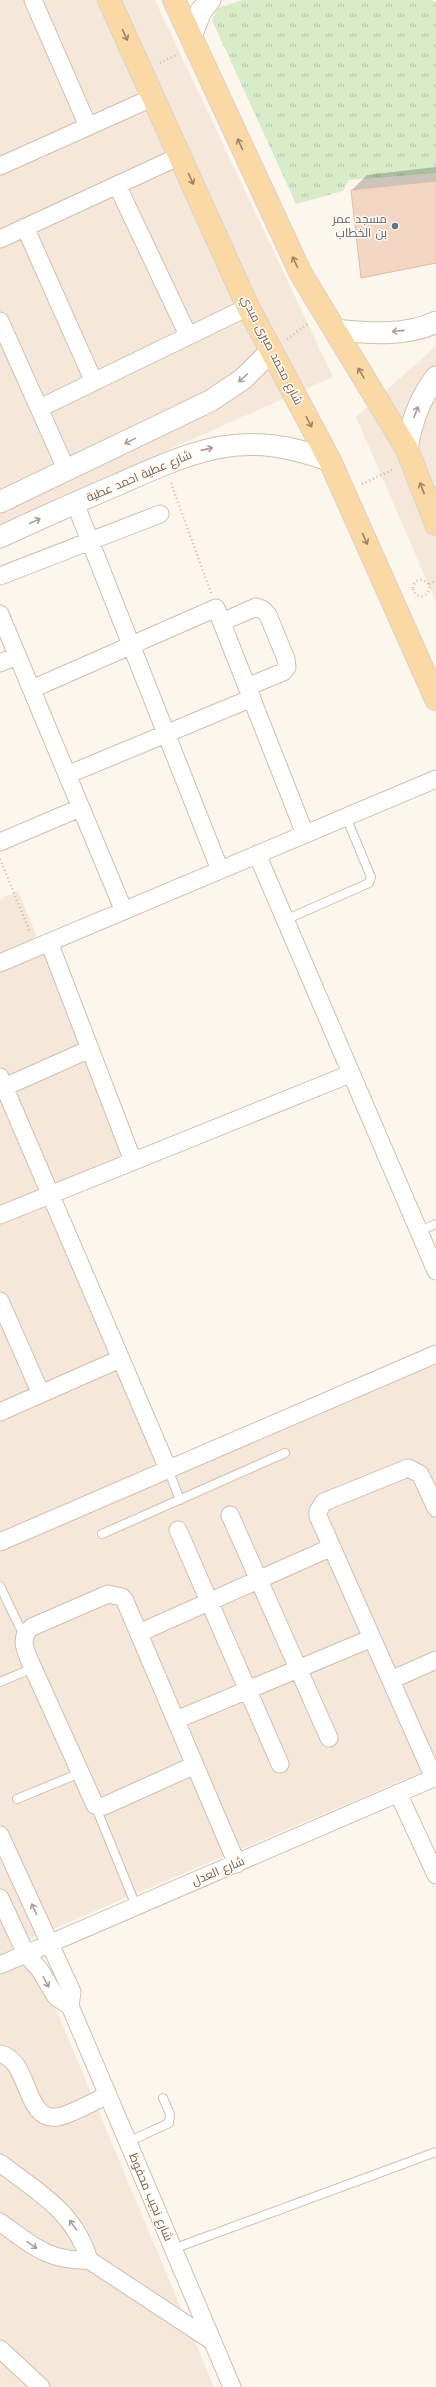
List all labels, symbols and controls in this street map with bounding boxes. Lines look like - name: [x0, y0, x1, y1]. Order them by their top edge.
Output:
- one-way arrow: [122, 29, 129, 41]
- one-way arrow: [236, 138, 243, 150]
- one-way arrow: [188, 173, 195, 185]
- place label: مسجد عمر بن الخطاب: [331, 212, 387, 240]
- marker: مسجد عمر بن الخطاب: [390, 221, 400, 231]
- one-way arrow: [291, 256, 298, 268]
- street label: شارع محمد صبرى مبدي: [236, 293, 306, 409]
- one-way arrow: [392, 327, 405, 335]
- one-way arrow: [357, 367, 365, 379]
- one-way arrow: [238, 374, 249, 383]
- one-way arrow: [413, 406, 421, 418]
- one-way arrow: [306, 416, 313, 428]
- one-way arrow: [124, 437, 136, 445]
- one-way arrow: [200, 445, 213, 453]
- street label: شارع عطية احمد عطية: [84, 447, 194, 505]
- one-way arrow: [417, 483, 425, 495]
- one-way arrow: [29, 517, 41, 524]
- one-way arrow: [361, 533, 369, 545]
- street label: شارع العدل: [190, 1854, 247, 1889]
- one-way arrow: [30, 1903, 37, 1915]
- one-way arrow: [43, 1976, 51, 1988]
- street label: شارع نجيب محفوظ: [125, 2151, 176, 2243]
- one-way arrow: [69, 2220, 77, 2231]
- one-way arrow: [26, 2241, 37, 2249]

